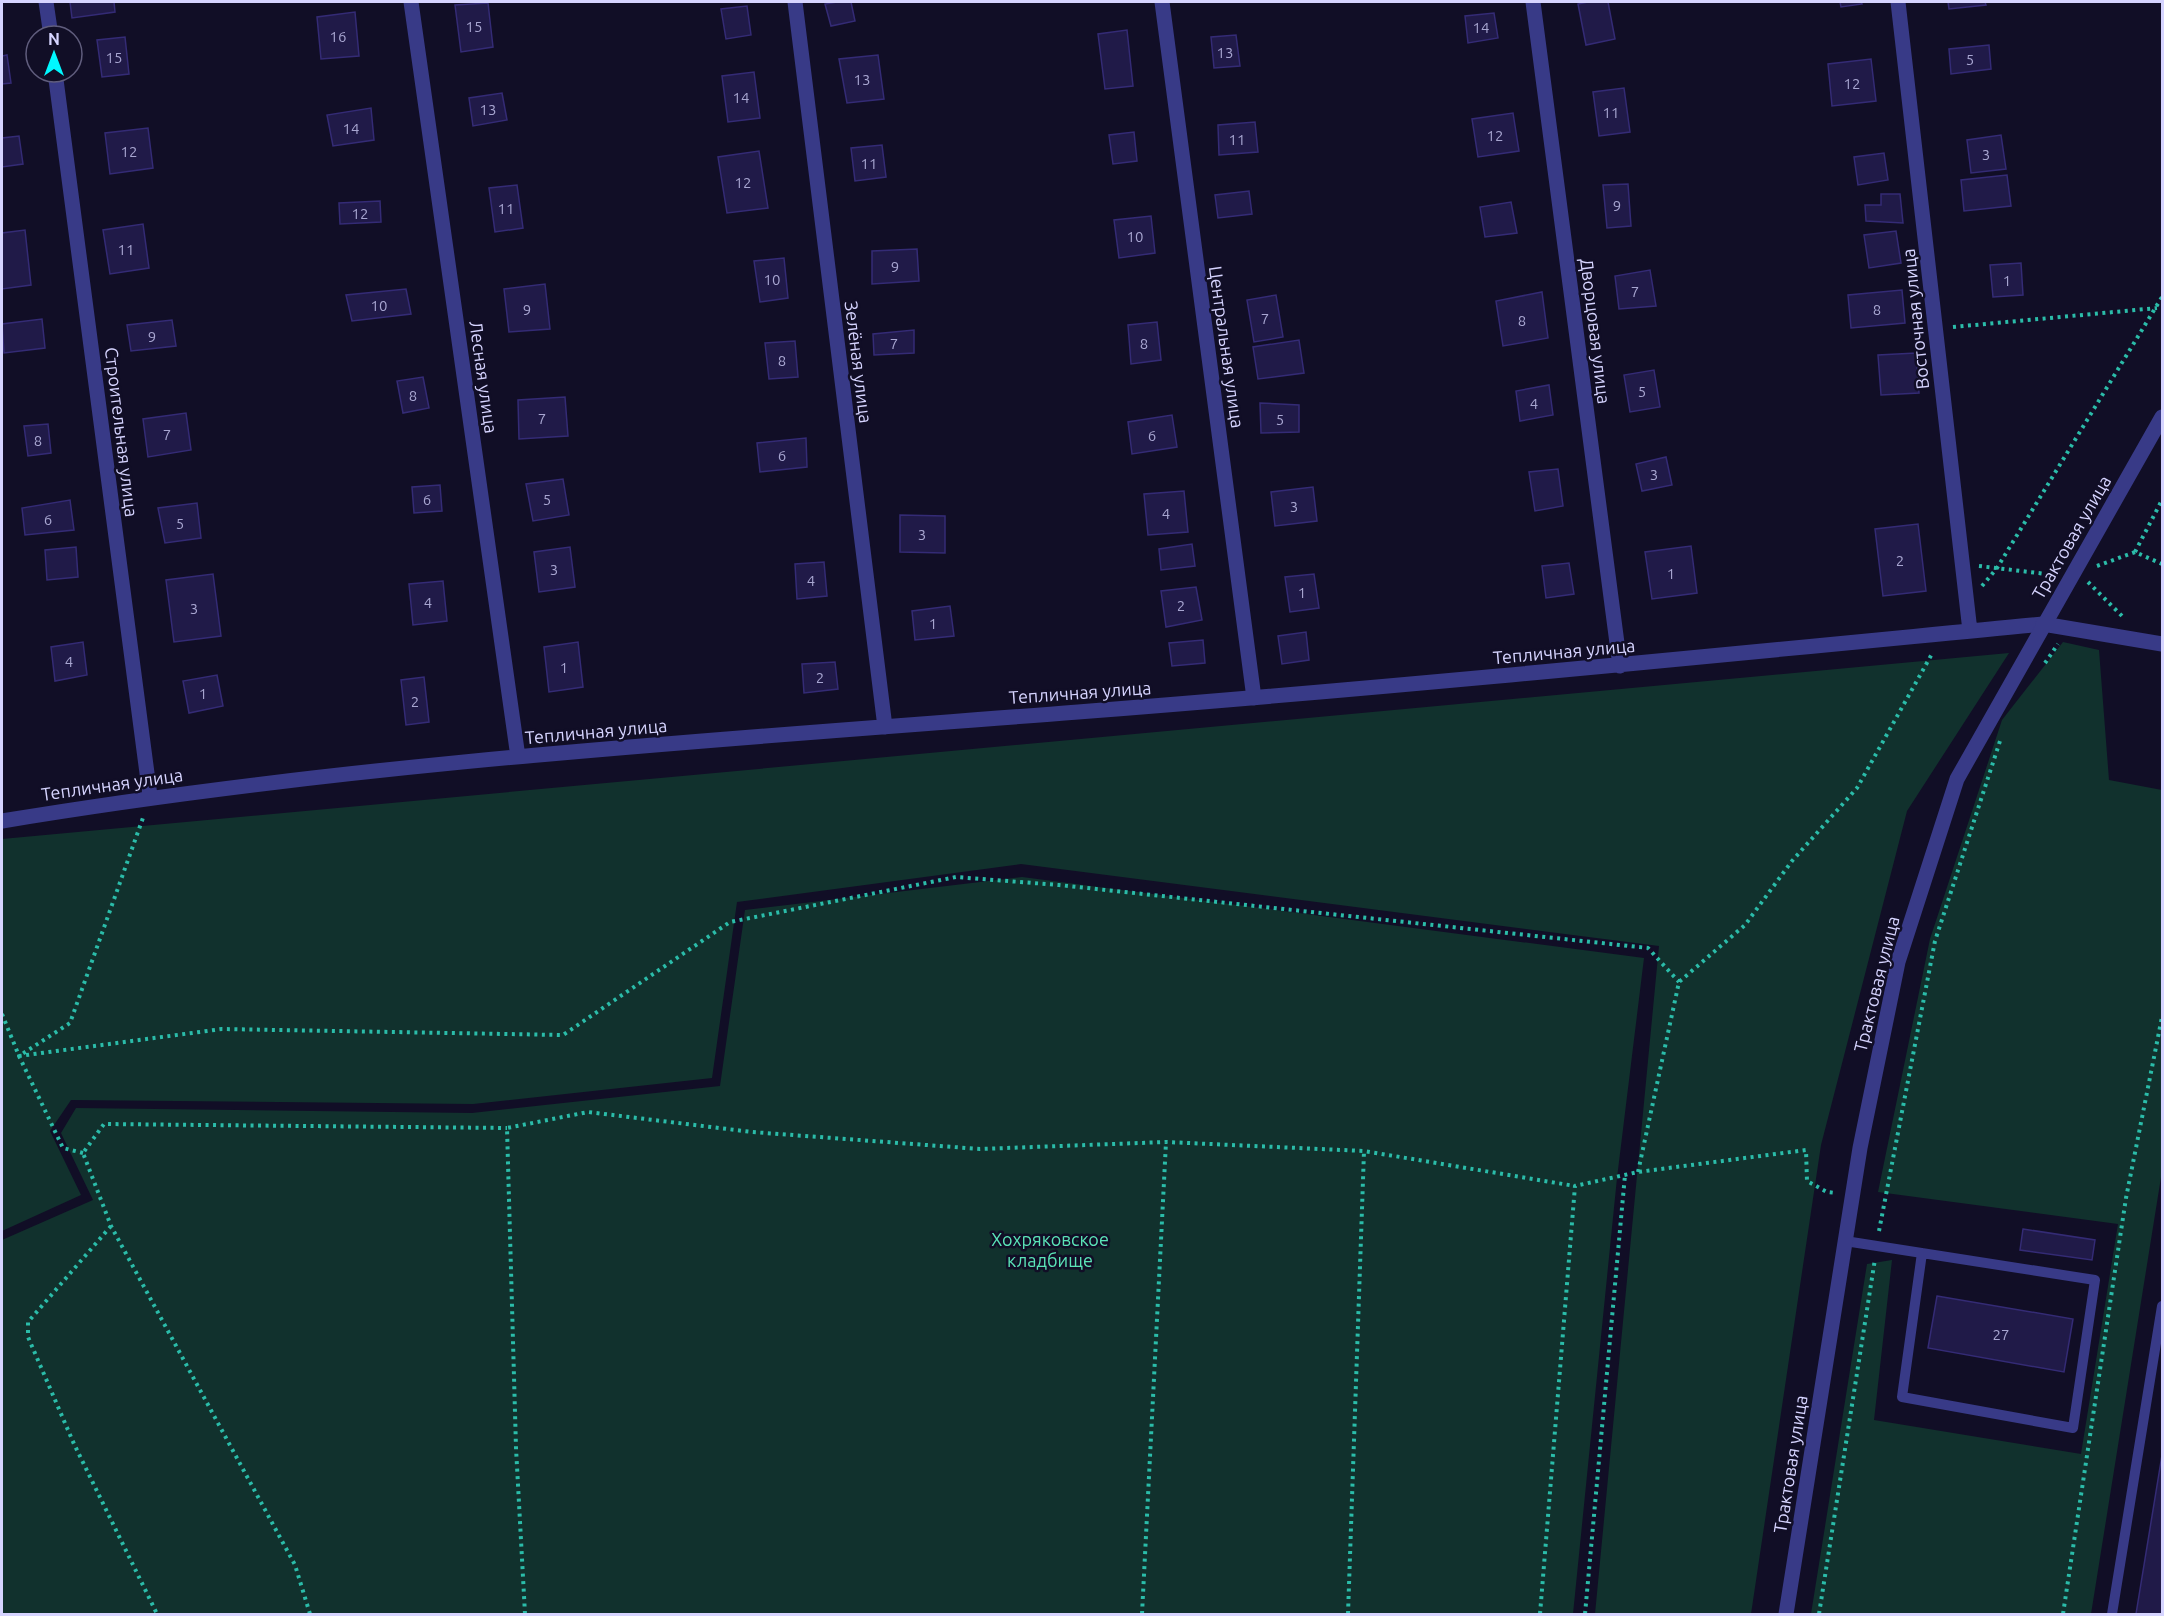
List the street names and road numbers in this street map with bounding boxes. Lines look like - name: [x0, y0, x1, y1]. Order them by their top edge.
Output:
- street label: Восточная улица: [1898, 248, 1932, 390]
- street label: Дворцовая улица: [1577, 257, 1615, 405]
- street label: Центральная улица: [1206, 265, 1248, 429]
- street label: Зелёная улица: [842, 300, 876, 424]
- street label: Лесная улица: [466, 319, 502, 435]
- street label: Строительная улица: [102, 346, 142, 518]
- street label: Трактовая улица: [2027, 472, 2115, 602]
- street label: Тепличная улица: [1492, 635, 1636, 667]
- street label: Тепличная улица: [1008, 677, 1152, 707]
- street label: Тепличная улица: [524, 715, 668, 747]
- street label: Тепличная улица: [40, 764, 184, 804]
- street label: Трактовая улица: [1849, 914, 1903, 1054]
- street label: Трактовая улица: [1769, 1394, 1811, 1534]

